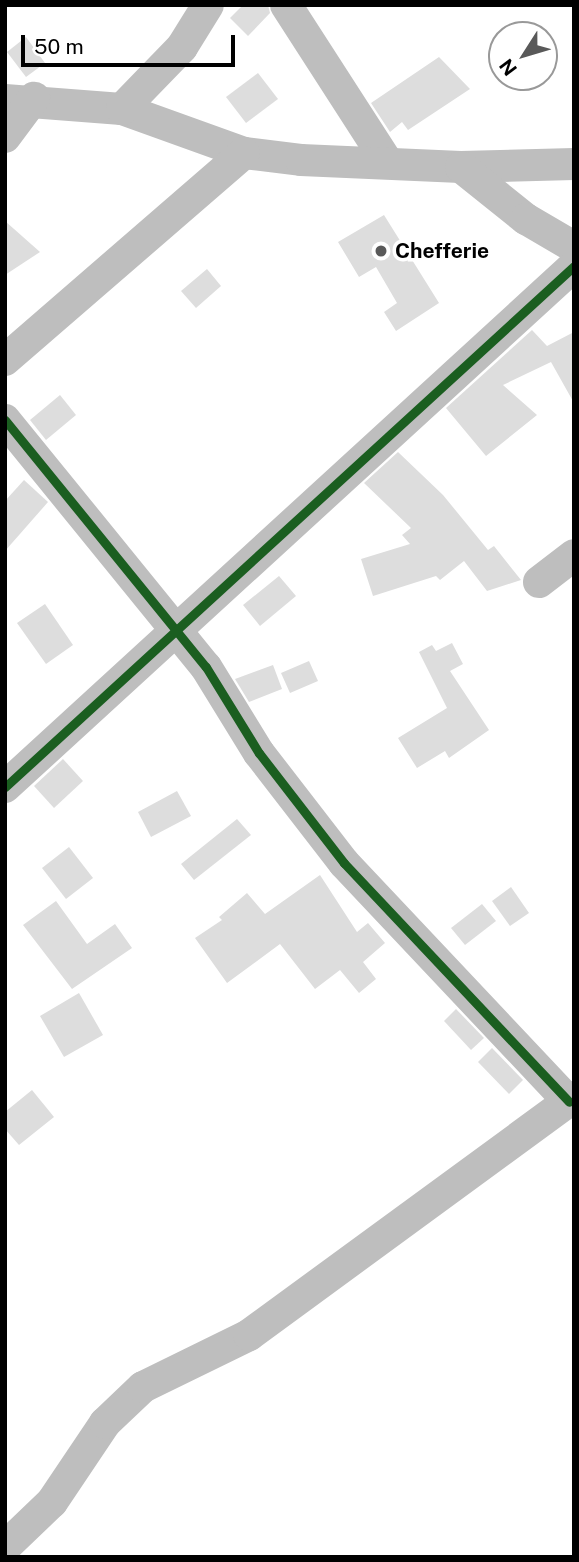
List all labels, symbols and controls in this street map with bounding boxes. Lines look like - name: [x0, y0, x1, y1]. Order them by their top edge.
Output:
- scale bar: [24, 21, 238, 65]
- north arrow: [488, 21, 558, 91]
- text: 50 m: [34, 34, 84, 59]
- text: N: [495, 55, 521, 80]
- place label: Chefferie: [395, 238, 489, 264]
- marker: Chefferie: [373, 243, 389, 259]

